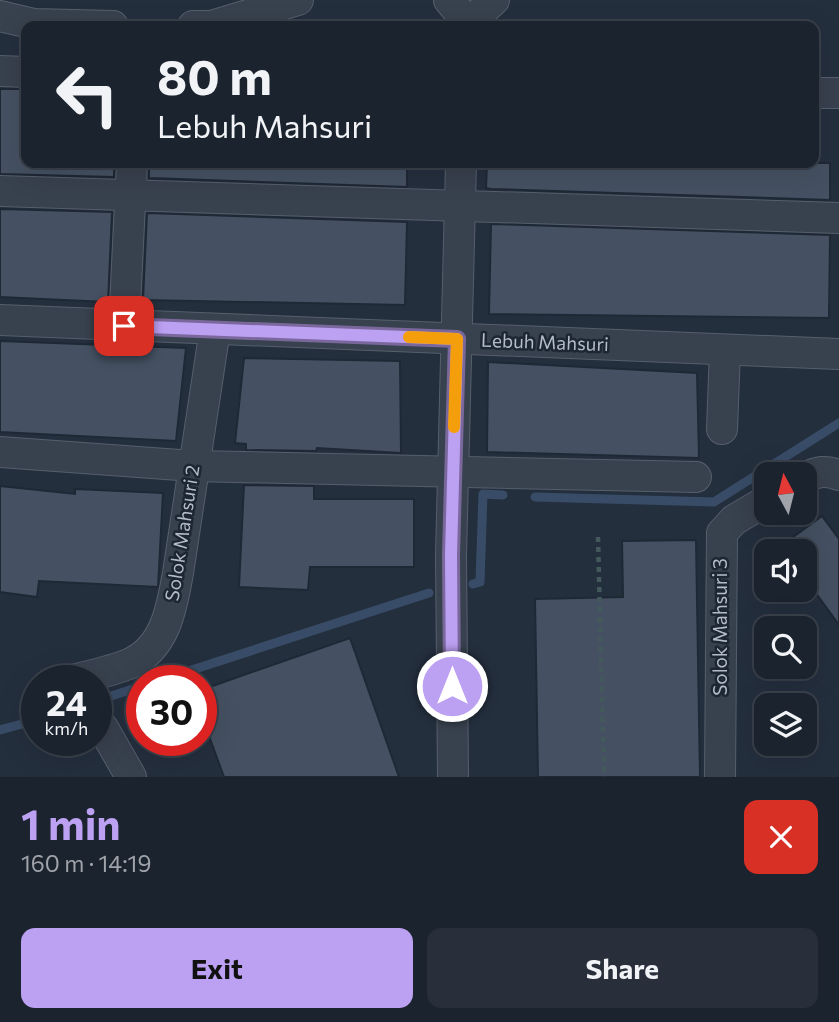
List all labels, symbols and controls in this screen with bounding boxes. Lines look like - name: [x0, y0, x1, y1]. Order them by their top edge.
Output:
- text: 80 m: [157, 45, 272, 105]
- icon: left: [42, 49, 133, 140]
- text: Lebuh Mahsuri: [157, 105, 372, 145]
- pin: [94, 296, 154, 356]
- icon: arrive: [105, 307, 143, 345]
- street label: Lebuh Mahsuri: [481, 328, 609, 355]
- north arrow: [754, 462, 817, 525]
- map controls: [754, 462, 817, 756]
- street label: Solok Mahsuri 2: [159, 463, 204, 603]
- button: sound: [754, 539, 817, 602]
- street label: Solok Mahsuri 3: [708, 558, 731, 696]
- button: search: [754, 616, 817, 679]
- position arrow: [415, 649, 489, 723]
- speed limit sign: 30: [126, 665, 217, 756]
- text: 24: [46, 680, 87, 723]
- button: layers: [754, 693, 817, 756]
- text: km/h: [45, 717, 88, 739]
- text: 1 min: [21, 797, 121, 849]
- button: close: [744, 800, 818, 874]
- text: 160 m · 14:19: [21, 849, 151, 877]
- button: Exit: [21, 928, 413, 1008]
- button: Share: [427, 928, 818, 1008]

